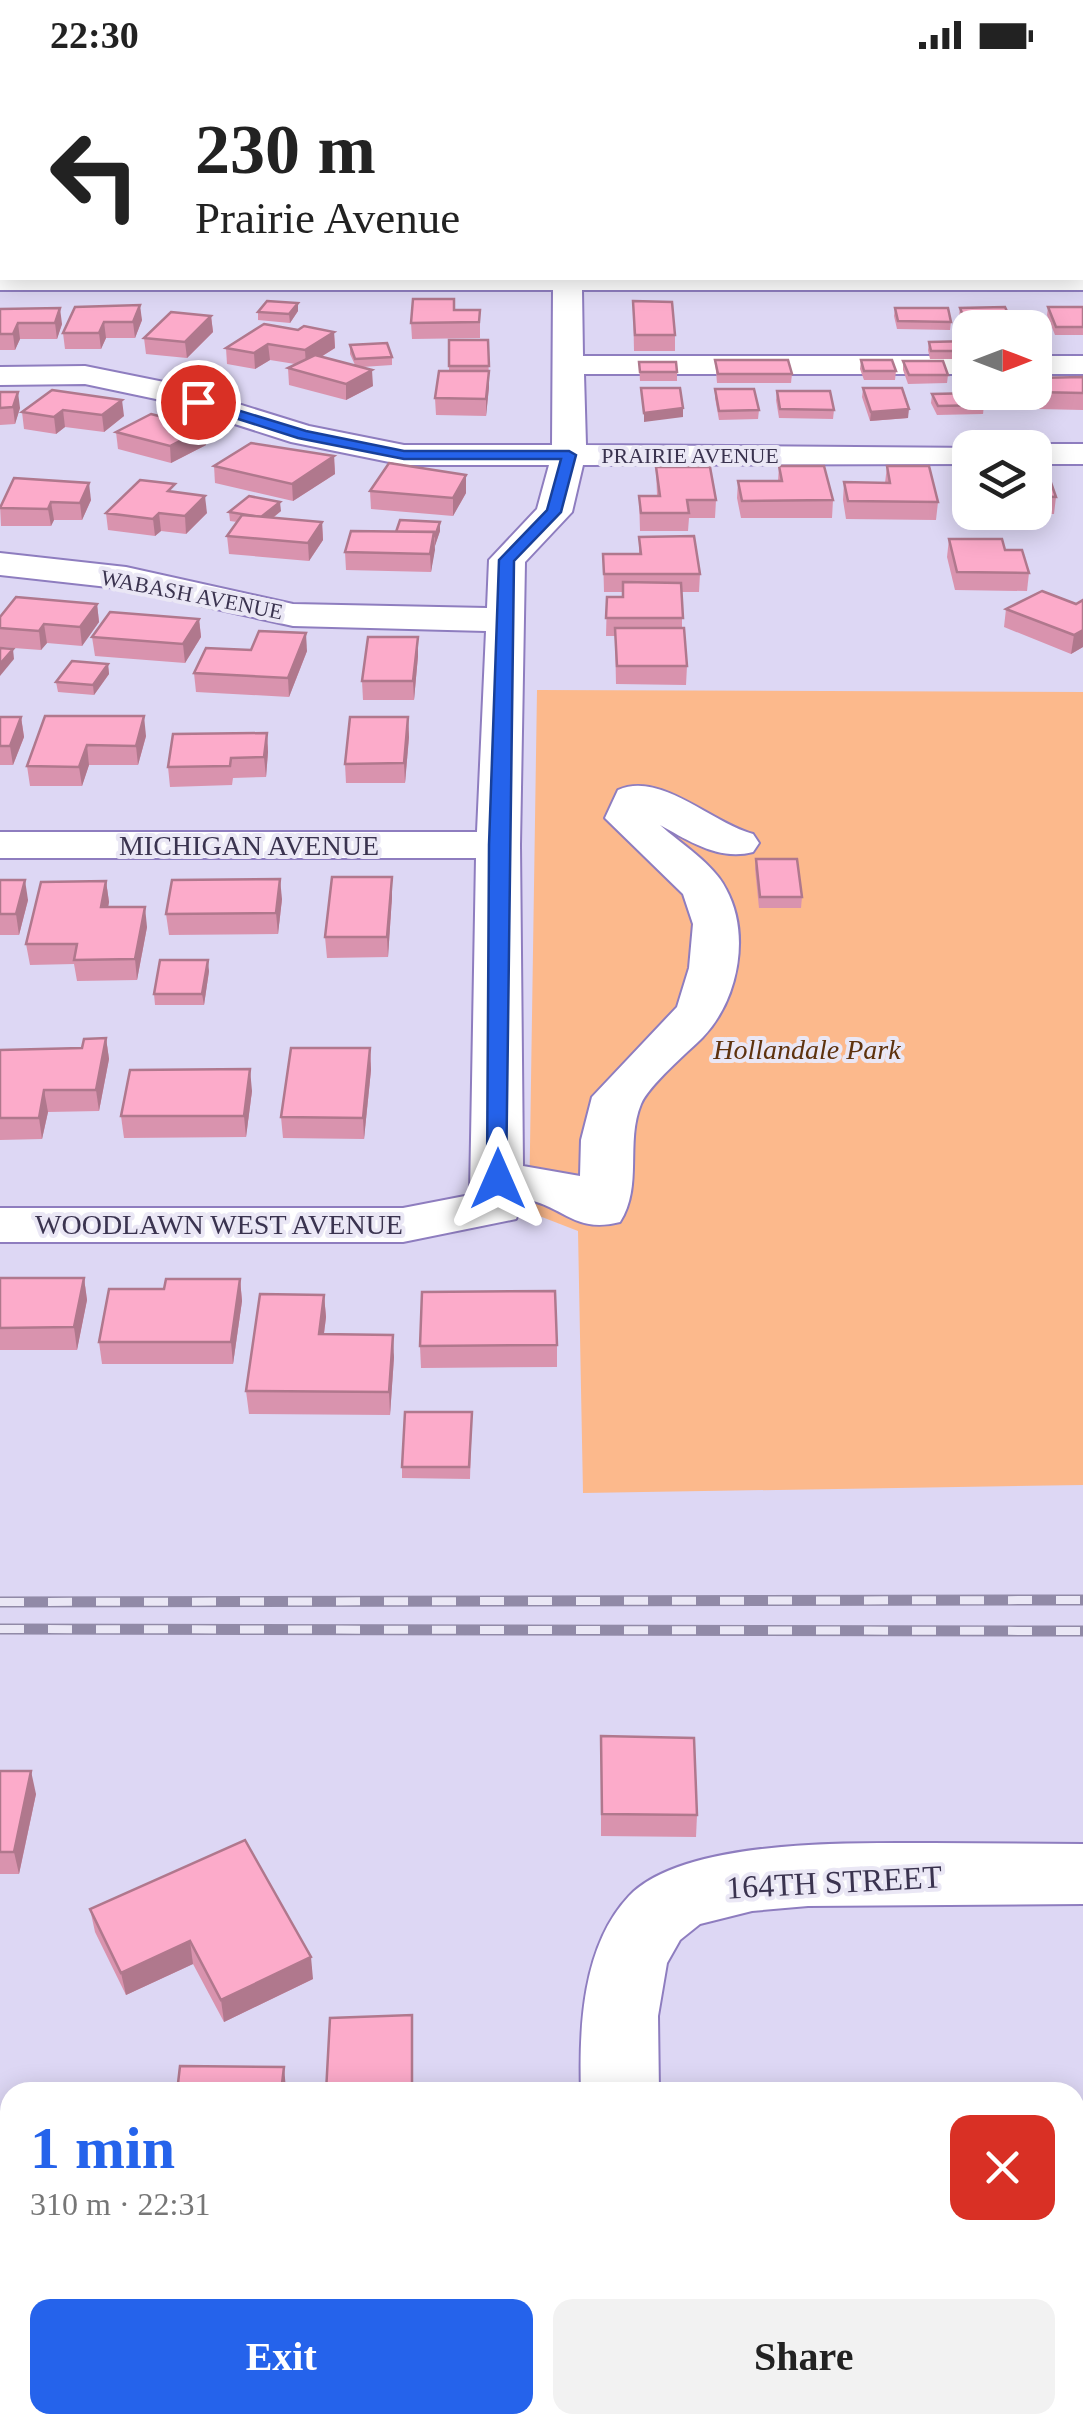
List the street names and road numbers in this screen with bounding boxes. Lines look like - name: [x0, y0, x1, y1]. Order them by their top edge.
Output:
- street label: PRAIRIE AVENUE: [601, 443, 779, 468]
- street label: WABASH AVENUE: [99, 565, 285, 624]
- street label: MICHIGAN AVENUE: [119, 830, 379, 861]
- street label: WOODLAWN WEST AVENUE: [35, 1209, 403, 1240]
- street label: 164TH STREET: [725, 1858, 943, 1906]

